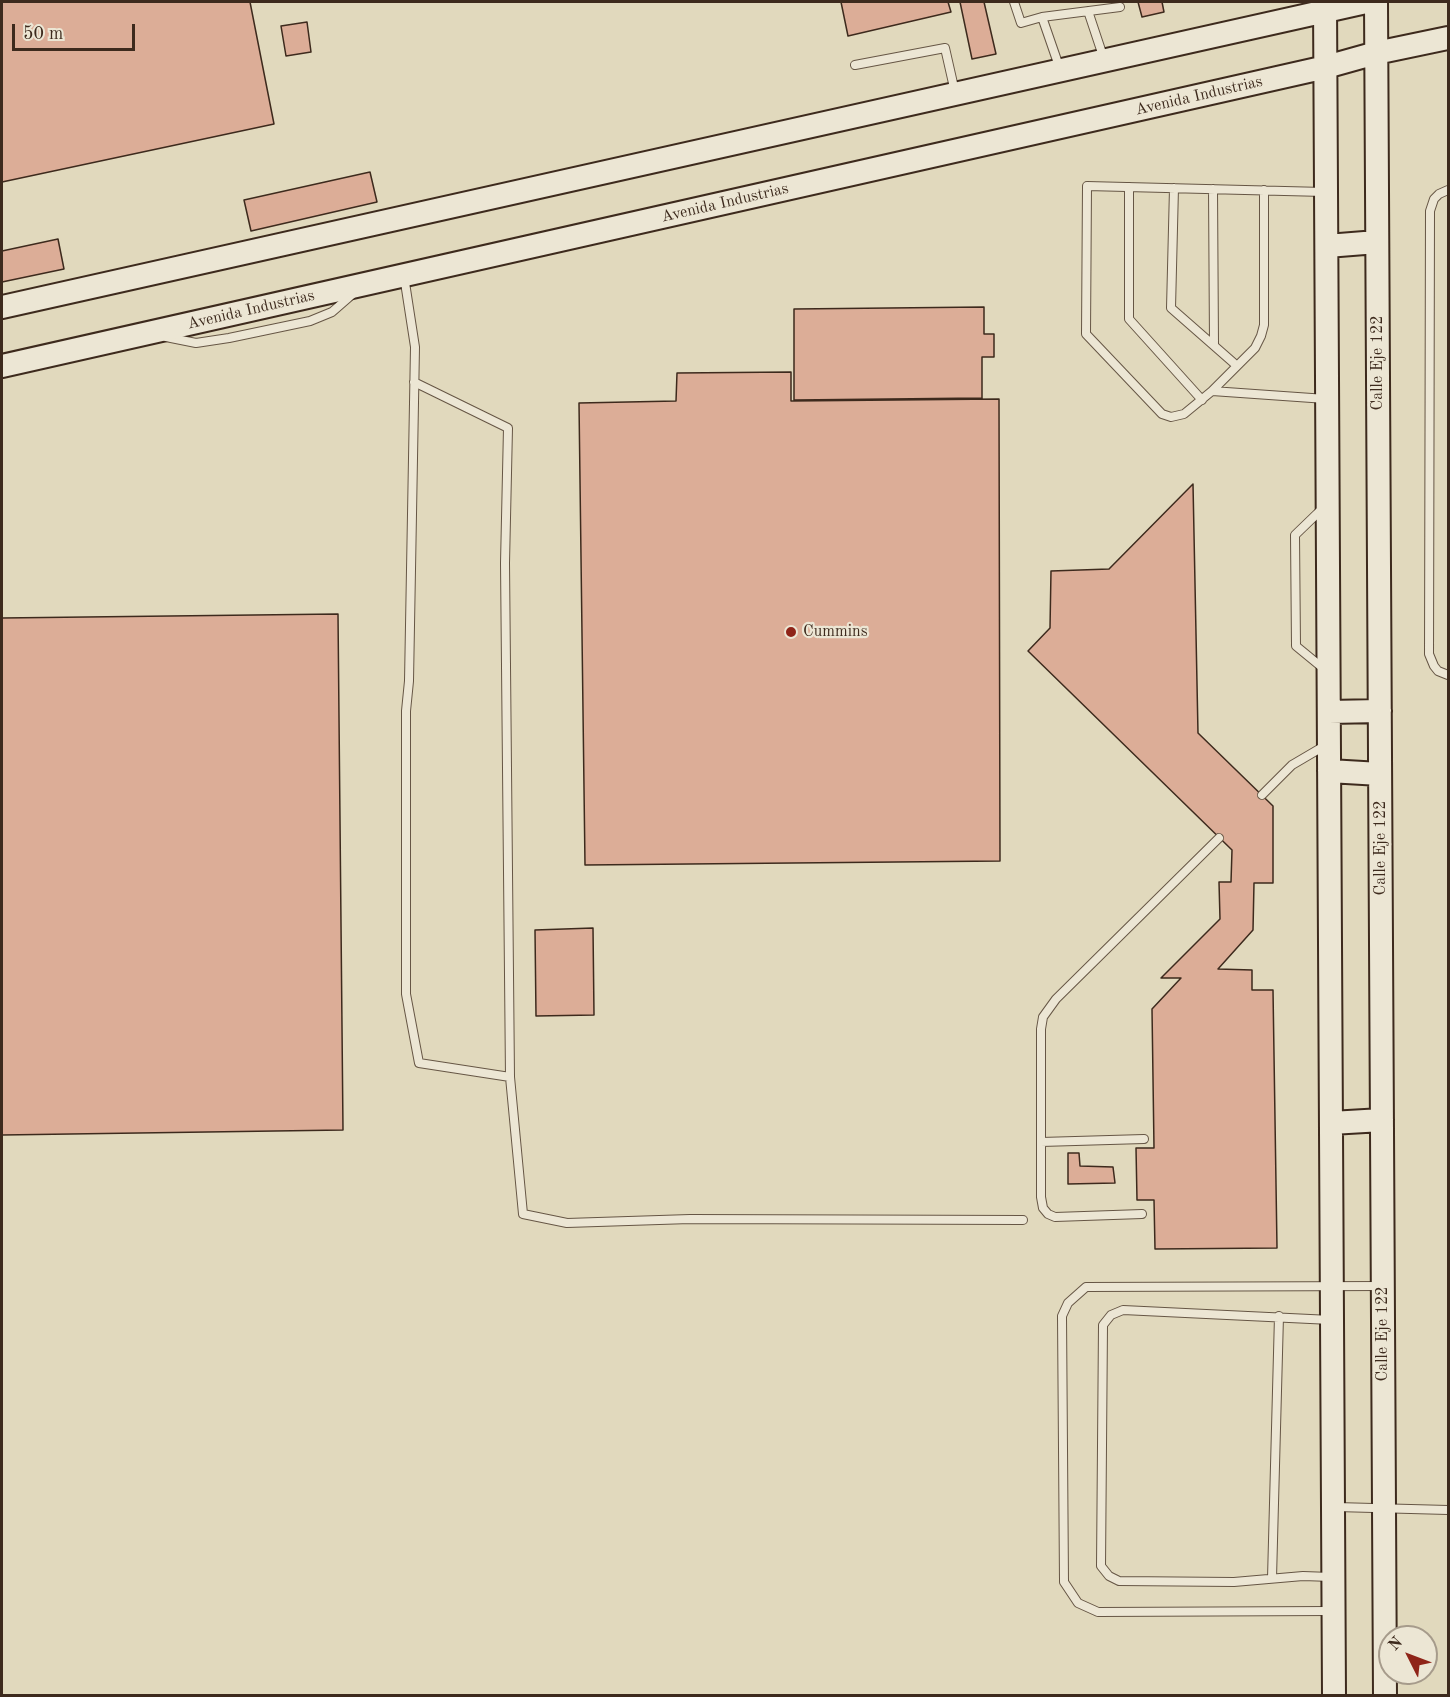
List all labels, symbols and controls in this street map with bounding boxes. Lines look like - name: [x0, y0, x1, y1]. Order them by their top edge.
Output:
- scale bar: [15, 12, 138, 50]
- text: 50 m: [23, 25, 63, 43]
- street label: Avenida Industrias: [1133, 72, 1265, 120]
- street label: Avenida Industrias: [659, 179, 791, 227]
- street label: Avenida Industrias: [185, 286, 317, 334]
- street label: Calle Eje 122: [1368, 316, 1388, 410]
- place label: Cummins: [803, 622, 868, 642]
- marker: Cummins: [784, 625, 798, 639]
- street label: Calle Eje 122: [1371, 801, 1391, 895]
- street label: Calle Eje 122: [1373, 1287, 1393, 1381]
- north arrow: [1378, 1625, 1438, 1685]
- text: N: [1386, 1634, 1406, 1654]

